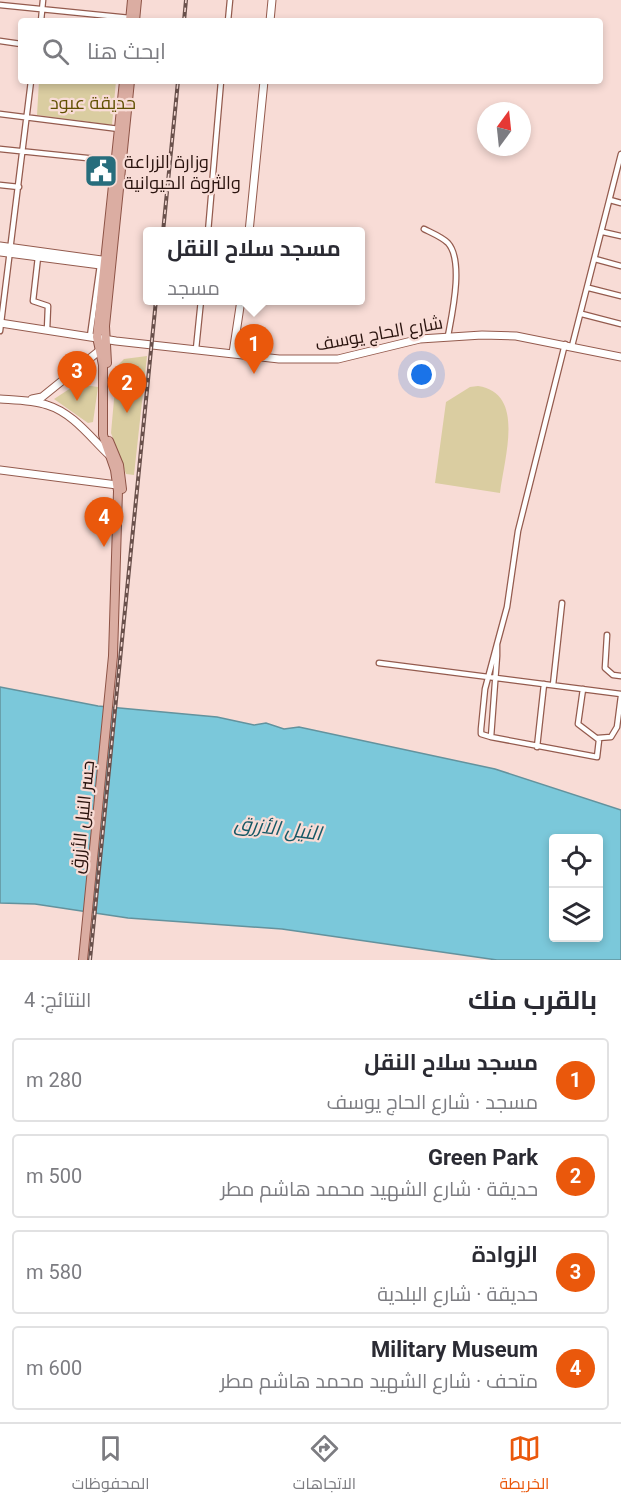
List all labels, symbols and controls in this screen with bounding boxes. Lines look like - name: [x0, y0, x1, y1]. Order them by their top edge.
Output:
- search box: [18, 18, 603, 84]
- icon: search: [39, 35, 72, 68]
- text: ابحث هنا: [87, 39, 166, 64]
- park label: حديقة عبود: [50, 92, 136, 114]
- north arrow: [477, 102, 531, 156]
- place label: وزارة الزراعة والثروة الحيوانية: [124, 151, 241, 194]
- public building icon: وزارة الزراعة والثروة الحيوانية: [83, 153, 119, 189]
- popup: [143, 227, 365, 305]
- text: مسجد سلاح النقل: [167, 236, 341, 261]
- text: مسجد: [167, 276, 220, 300]
- street label: شارع الحاج يوسف: [314, 311, 445, 357]
- pin: 1: [234, 324, 274, 374]
- pin: 3: [58, 352, 97, 401]
- your location: [407, 360, 436, 389]
- pin: 2: [108, 364, 146, 413]
- pin: 4: [84, 498, 124, 547]
- street label: جسر النيل الأزرق: [66, 759, 100, 875]
- water label: النيل الأزرق: [233, 811, 326, 847]
- map controls: [549, 834, 603, 942]
- button: locate: [549, 834, 603, 888]
- button: layers: [549, 888, 603, 942]
- text: بالقرب منك: [468, 985, 597, 1015]
- text: النتائج: 4: [24, 988, 92, 1012]
- text: مسجد سلاح النقل: [364, 1050, 538, 1075]
- text: 280 m: [26, 1068, 82, 1092]
- text: 1: [570, 1068, 581, 1092]
- text: مسجد · شارع الحاج يوسف: [326, 1090, 538, 1114]
- text: Green Park: [428, 1145, 538, 1170]
- text: 500 m: [26, 1164, 82, 1188]
- text: 2: [570, 1164, 581, 1188]
- text: حديقة · شارع الشهيد محمد هاشم مطر: [220, 1177, 538, 1201]
- text: الزوادة: [472, 1242, 538, 1267]
- text: 580 m: [26, 1260, 82, 1284]
- text: 3: [570, 1260, 581, 1284]
- text: حديقة · شارع البلدية: [377, 1282, 538, 1306]
- text: Military Museum: [371, 1337, 538, 1362]
- text: 600 m: [26, 1356, 82, 1380]
- text: 4: [570, 1356, 581, 1380]
- text: متحف · شارع الشهيد محمد هاشم مطر: [220, 1369, 538, 1393]
- tab: المحفوظات: [72, 1432, 150, 1498]
- tab: الاتجاهات: [293, 1432, 356, 1498]
- tab: الخريطة: [499, 1432, 549, 1498]

